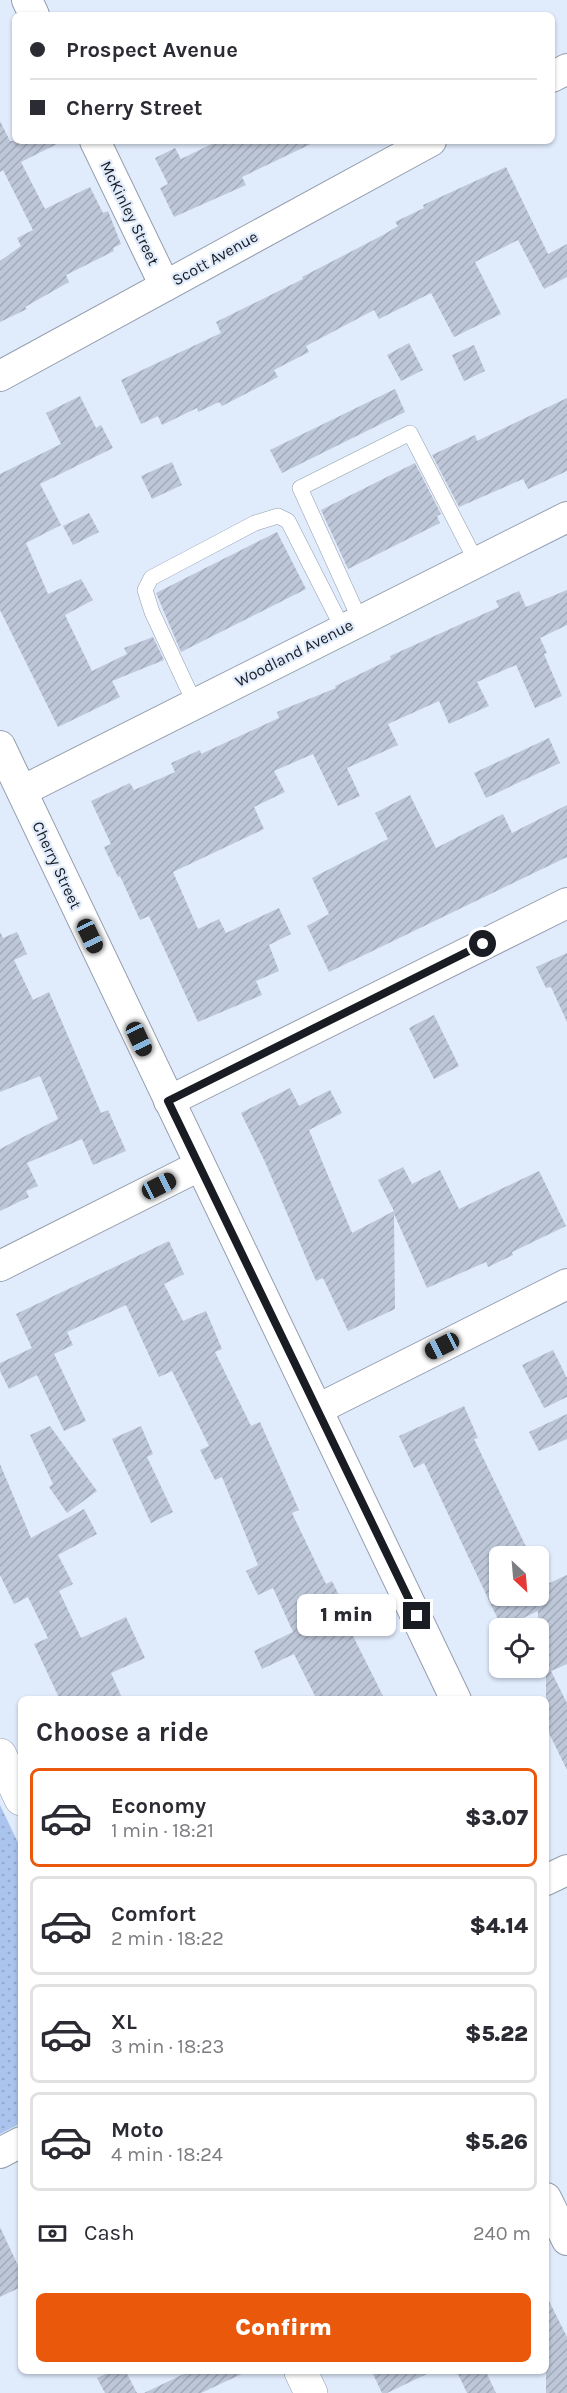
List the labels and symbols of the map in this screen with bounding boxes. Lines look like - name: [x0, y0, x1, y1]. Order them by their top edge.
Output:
- street label: McKinley Street: [97, 158, 163, 268]
- street label: Scott Avenue: [169, 227, 261, 289]
- street label: Woodland Avenue: [232, 615, 356, 691]
- street label: Cherry Street: [28, 818, 86, 912]
- car: [74, 916, 106, 956]
- route start: [469, 930, 496, 957]
- car: [123, 1019, 155, 1059]
- car: [139, 1170, 179, 1202]
- car: [422, 1330, 462, 1362]
- north arrow: [489, 1546, 549, 1606]
- callout: 1 min: [297, 1595, 396, 1637]
- route end: [403, 1602, 430, 1629]

